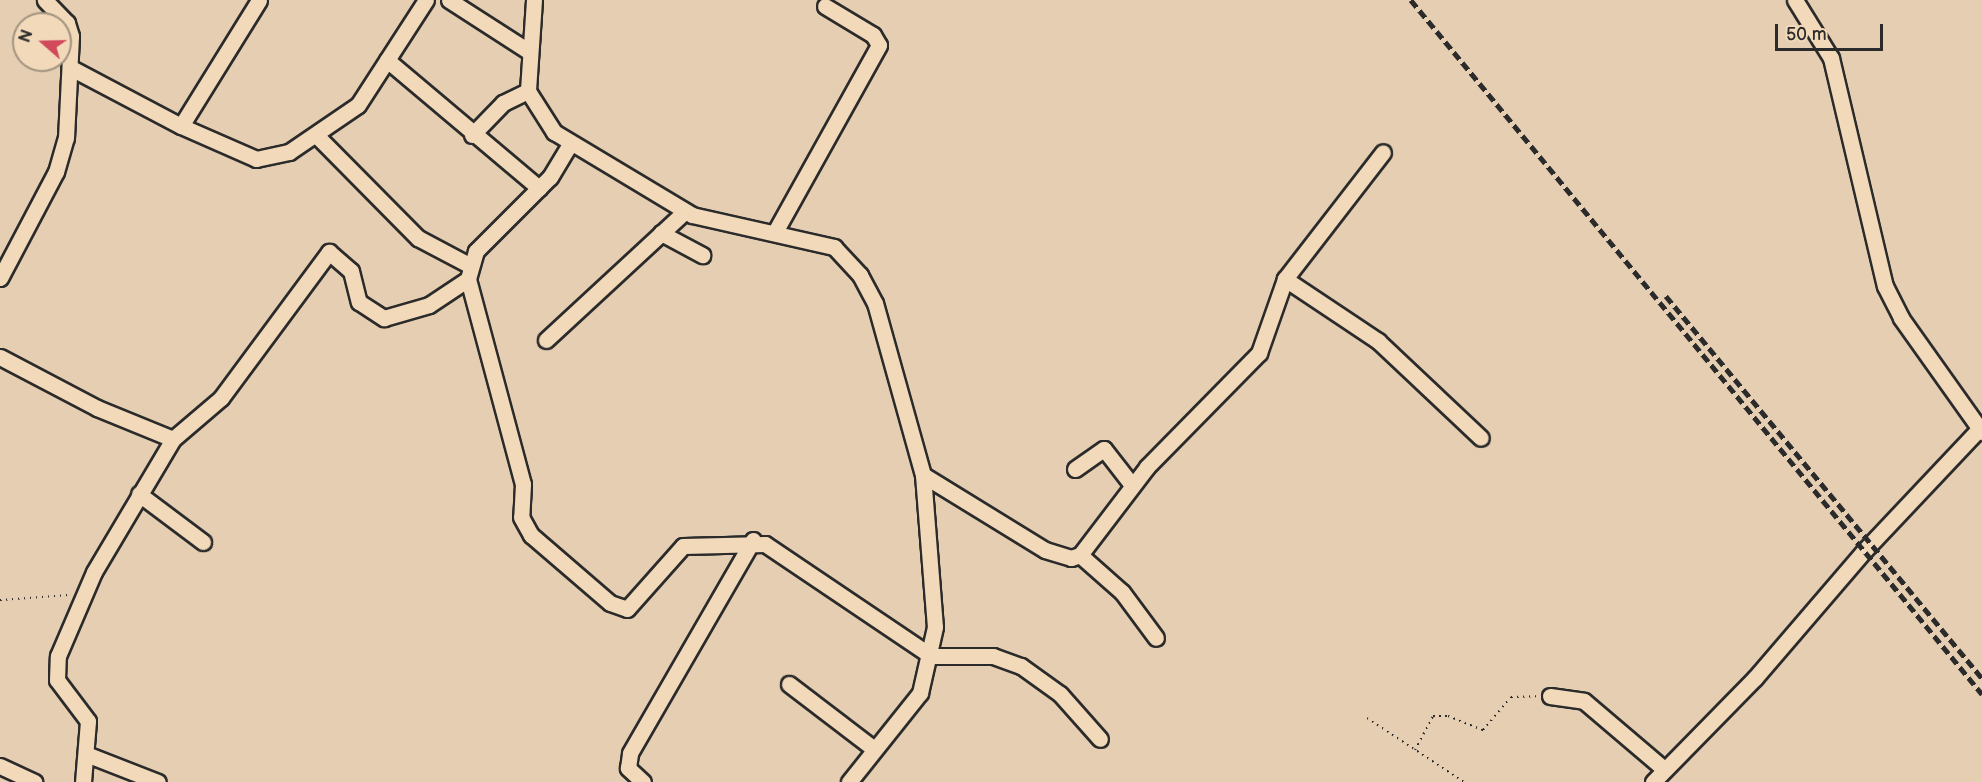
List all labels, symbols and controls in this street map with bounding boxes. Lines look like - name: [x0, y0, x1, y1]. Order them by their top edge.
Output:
- north arrow: [12, 12, 72, 72]
- scale bar: [1778, 12, 1886, 50]
- text: 50 m: [1786, 24, 1827, 45]
- text: N: [16, 27, 37, 45]

